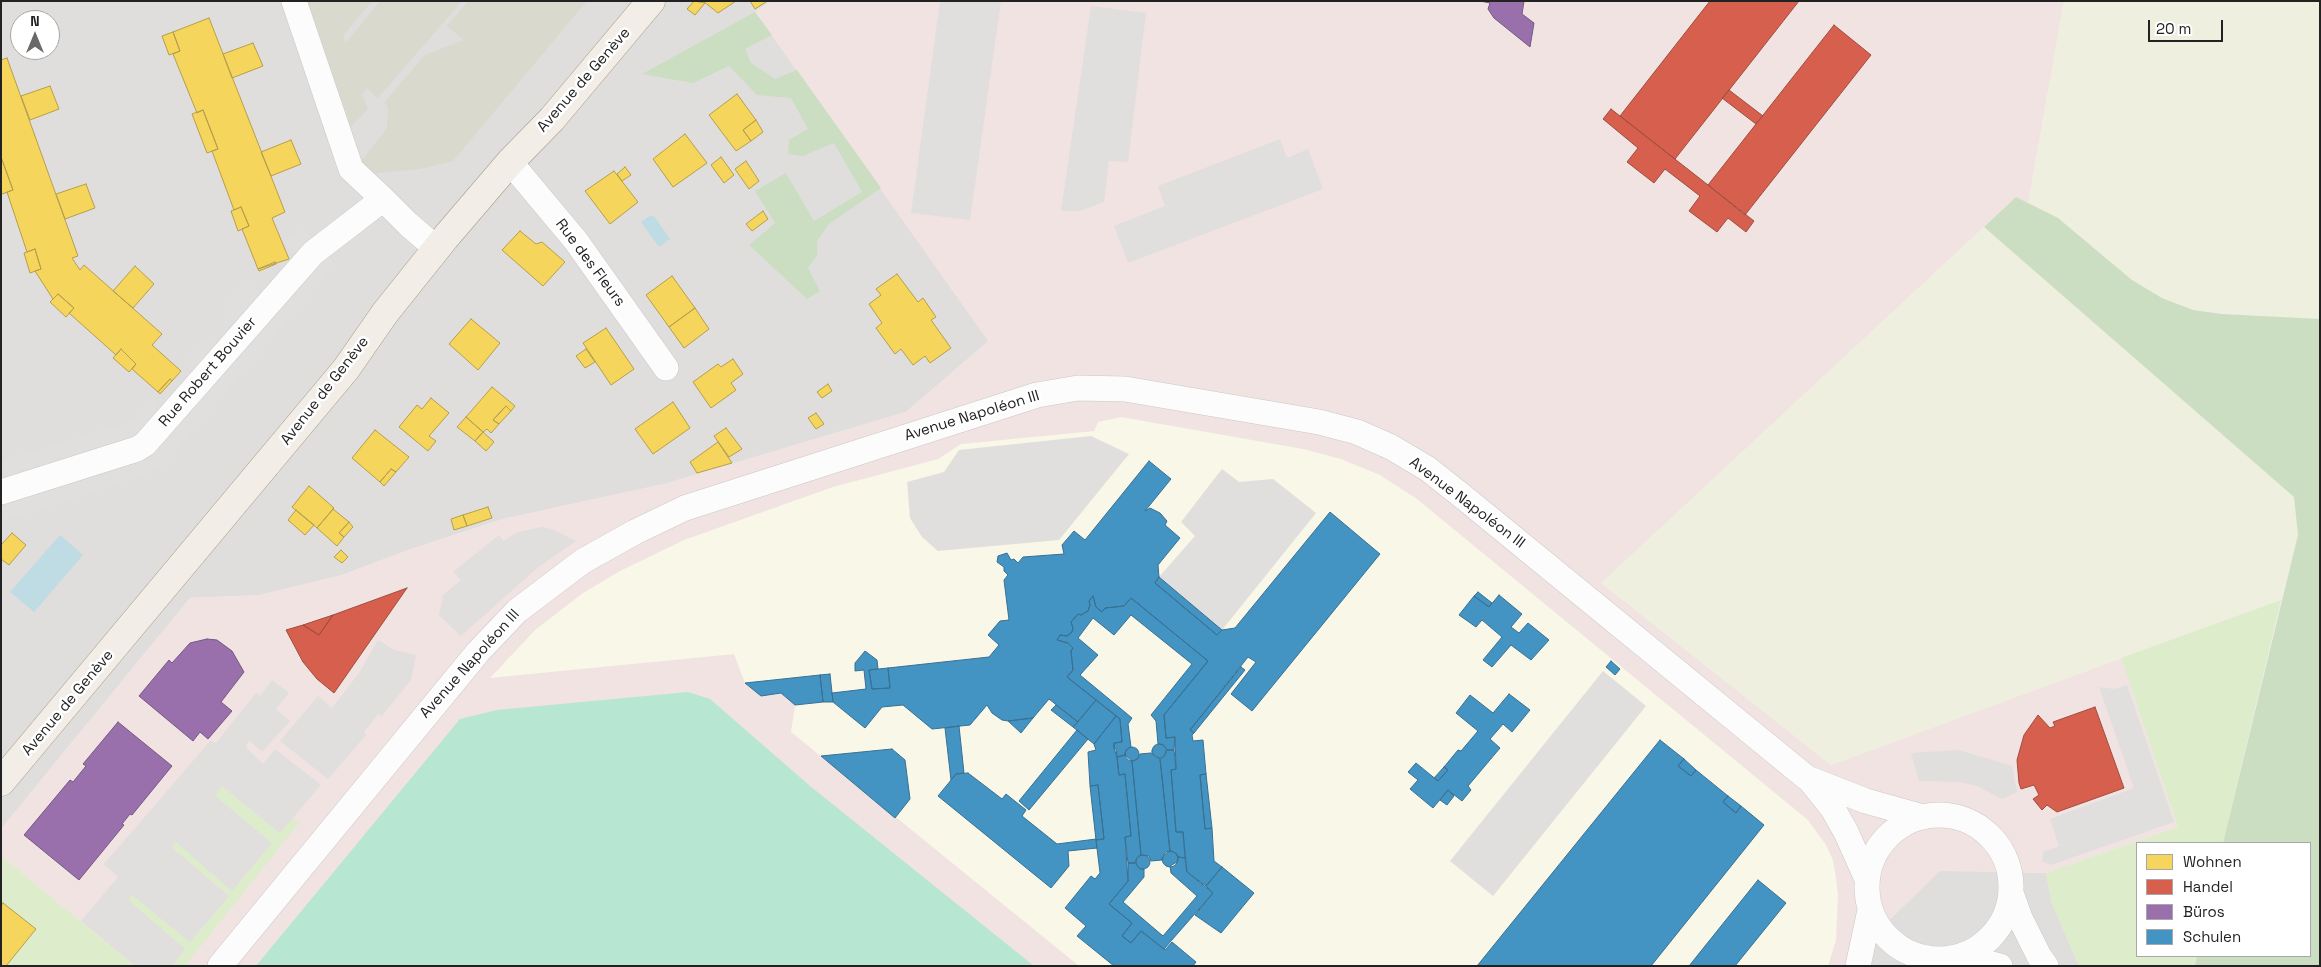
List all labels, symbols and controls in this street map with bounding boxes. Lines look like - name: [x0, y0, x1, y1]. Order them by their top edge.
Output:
- north arrow: [10, 10, 60, 60]
- scale bar: [2151, 10, 2226, 42]
- text: N: [30, 12, 40, 30]
- text: 20 m: [2156, 19, 2191, 38]
- street label: Avenue de Genève: [534, 24, 634, 136]
- street label: Rue des Fleurs: [551, 216, 629, 310]
- street label: Rue Robert Bouvier: [155, 313, 261, 431]
- street label: Avenue de Genève: [277, 333, 373, 449]
- street label: Avenue Napoléon III: [902, 387, 1042, 445]
- street label: Avenue Napoléon III: [1406, 454, 1528, 552]
- street label: Avenue Napoléon III: [416, 606, 524, 722]
- street label: Avenue de Genève: [19, 646, 117, 760]
- legend: [2136, 842, 2311, 957]
- text: Wohnen: [2183, 852, 2242, 871]
- text: Handel: [2183, 877, 2233, 896]
- text: Büros: [2183, 902, 2225, 921]
- text: Schulen: [2183, 927, 2241, 946]

